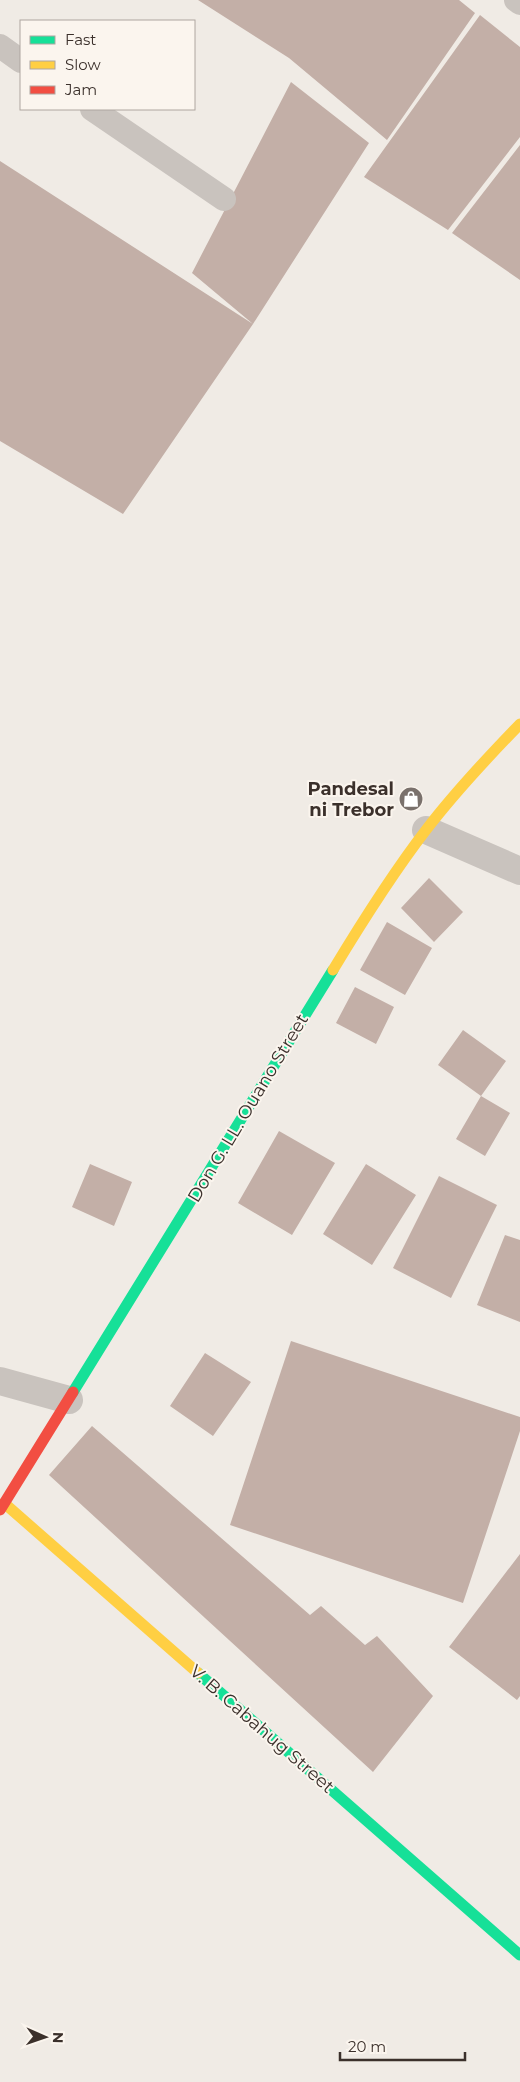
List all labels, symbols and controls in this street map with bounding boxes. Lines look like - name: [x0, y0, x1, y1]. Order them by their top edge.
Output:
- legend: [20, 20, 195, 110]
- text: Fast: [65, 30, 96, 49]
- text: Slow: [65, 55, 101, 74]
- text: Jam: [64, 80, 97, 99]
- place label: Pandesal ni Trebor: [308, 778, 394, 821]
- shop icon: Pandesal ni Trebor: [398, 786, 424, 812]
- street label: Don G. LL. Ouano Street: [183, 1010, 313, 1206]
- street label: V. B. Cabahug Street: [185, 1660, 339, 1798]
- north arrow: [20, 2012, 70, 2062]
- scale bar: [340, 2030, 465, 2062]
- text: N: [49, 2031, 67, 2043]
- text: 20 m: [348, 2037, 386, 2056]

